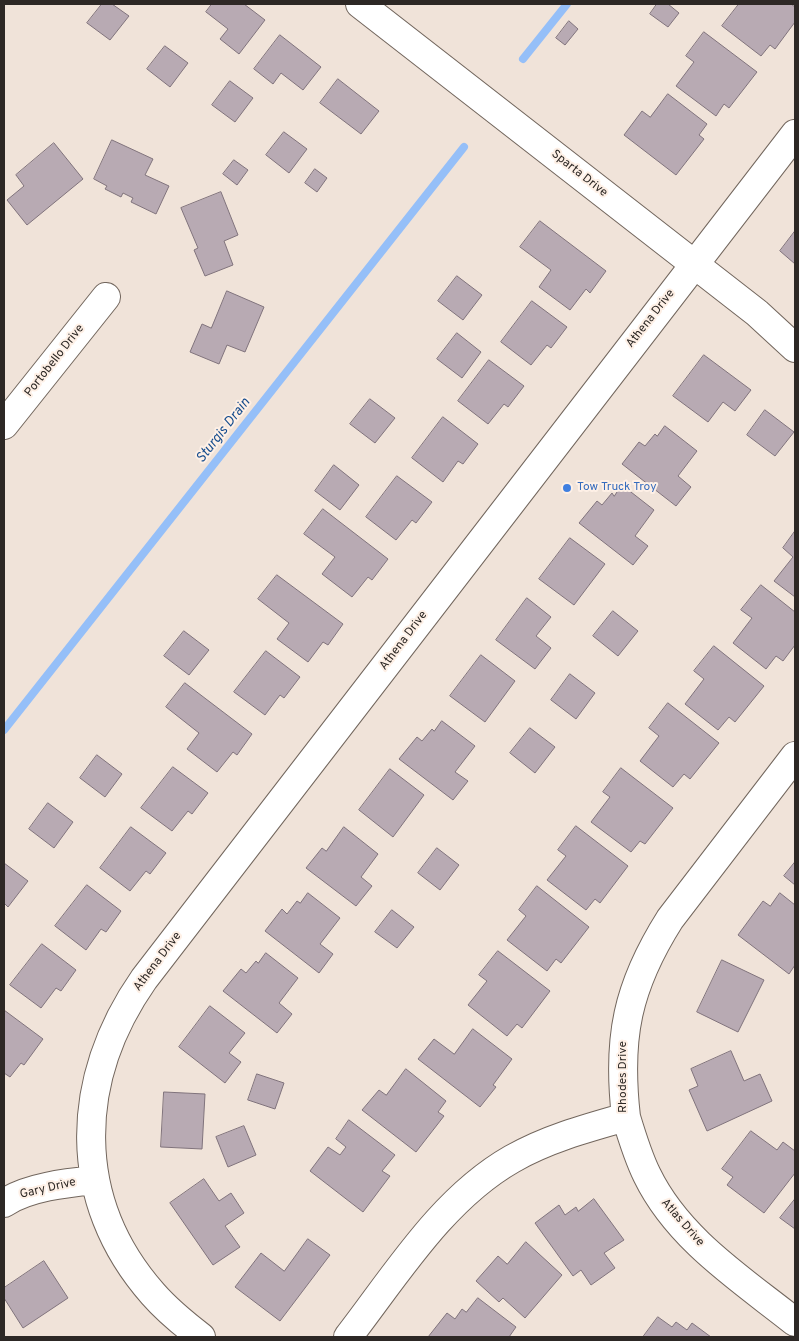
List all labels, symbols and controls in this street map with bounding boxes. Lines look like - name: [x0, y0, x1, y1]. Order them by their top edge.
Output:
- street label: Sparta Drive: [548, 148, 610, 200]
- street label: Athena Drive: [624, 287, 678, 351]
- street label: Portobello Drive: [22, 322, 88, 400]
- water label: Sturgis Drain: [193, 395, 255, 467]
- place label: Tow Truck Troy: [577, 481, 657, 495]
- marker: Tow Truck Troy: [561, 482, 573, 494]
- street label: Athena Drive: [377, 609, 431, 673]
- street label: Athena Drive: [131, 930, 185, 994]
- street label: Rhodes Drive: [617, 1041, 631, 1113]
- street label: Gary Drive: [19, 1176, 77, 1202]
- street label: Atlas Drive: [657, 1196, 707, 1250]

